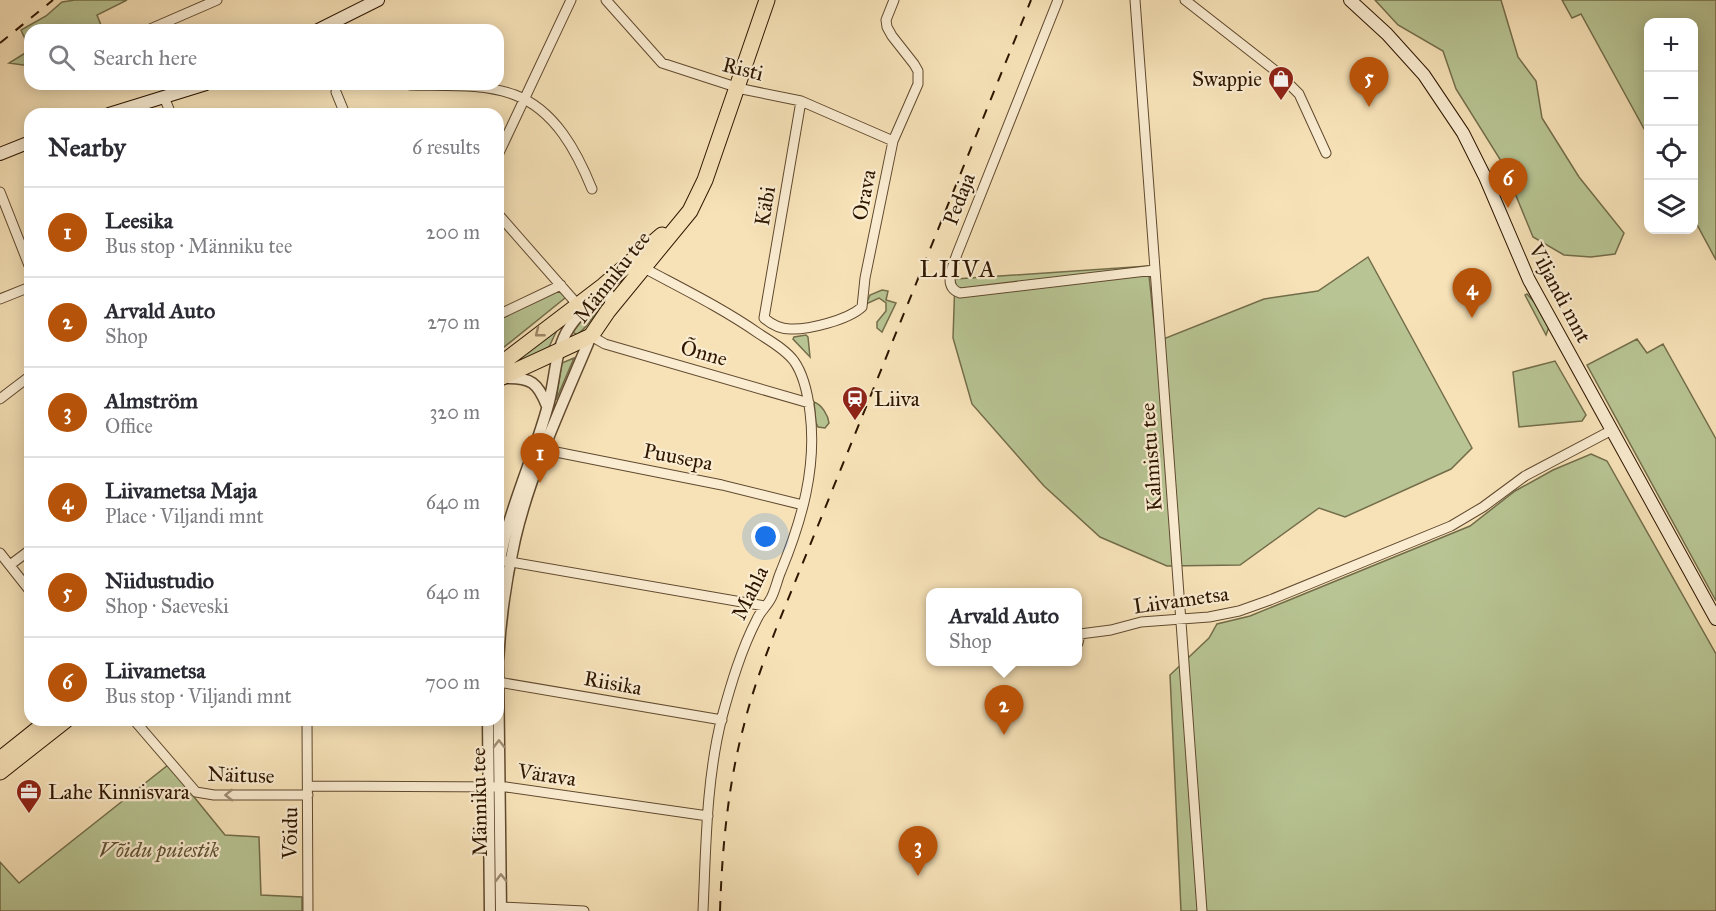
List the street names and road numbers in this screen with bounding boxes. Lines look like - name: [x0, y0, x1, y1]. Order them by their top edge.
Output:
- street label: Risti: [720, 51, 766, 87]
- street label: Orava: [846, 167, 882, 223]
- street label: Pedaja: [937, 169, 981, 229]
- street label: Käbi: [749, 184, 781, 228]
- street label: Männiku tee: [568, 226, 656, 328]
- street label: Viljandi mnt: [1523, 238, 1597, 348]
- street label: Õnne: [678, 334, 731, 372]
- street label: Kalmistu tee: [1134, 402, 1168, 512]
- street label: Puusepa: [641, 438, 715, 476]
- street label: Mahla: [726, 562, 774, 624]
- street label: Liivametsa: [1132, 580, 1230, 620]
- street label: Riisika: [582, 665, 644, 701]
- street label: Männiku tee: [465, 747, 493, 857]
- street label: Värava: [515, 758, 578, 792]
- street label: Näituse: [207, 761, 275, 789]
- street label: Võidu: [277, 807, 303, 860]

